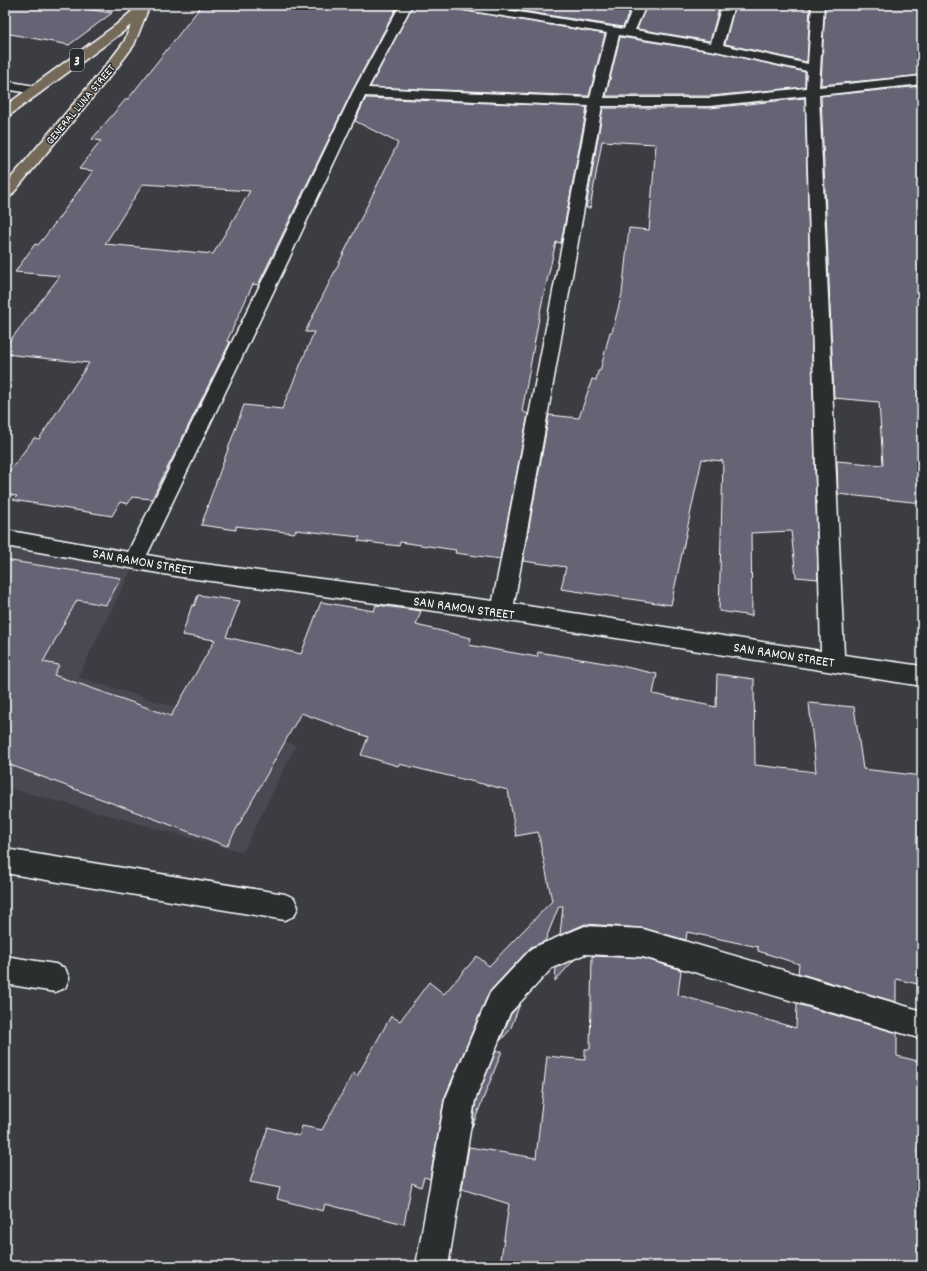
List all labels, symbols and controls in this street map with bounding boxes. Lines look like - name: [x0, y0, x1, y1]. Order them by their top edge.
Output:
- road number: 3: [70, 49, 84, 71]
- street label: GENERAL LUNA STREET: [42, 61, 120, 149]
- street label: SAN RAMON STREET: [91, 544, 195, 582]
- street label: SAN RAMON STREET: [412, 592, 516, 626]
- street label: SAN RAMON STREET: [732, 638, 836, 674]

